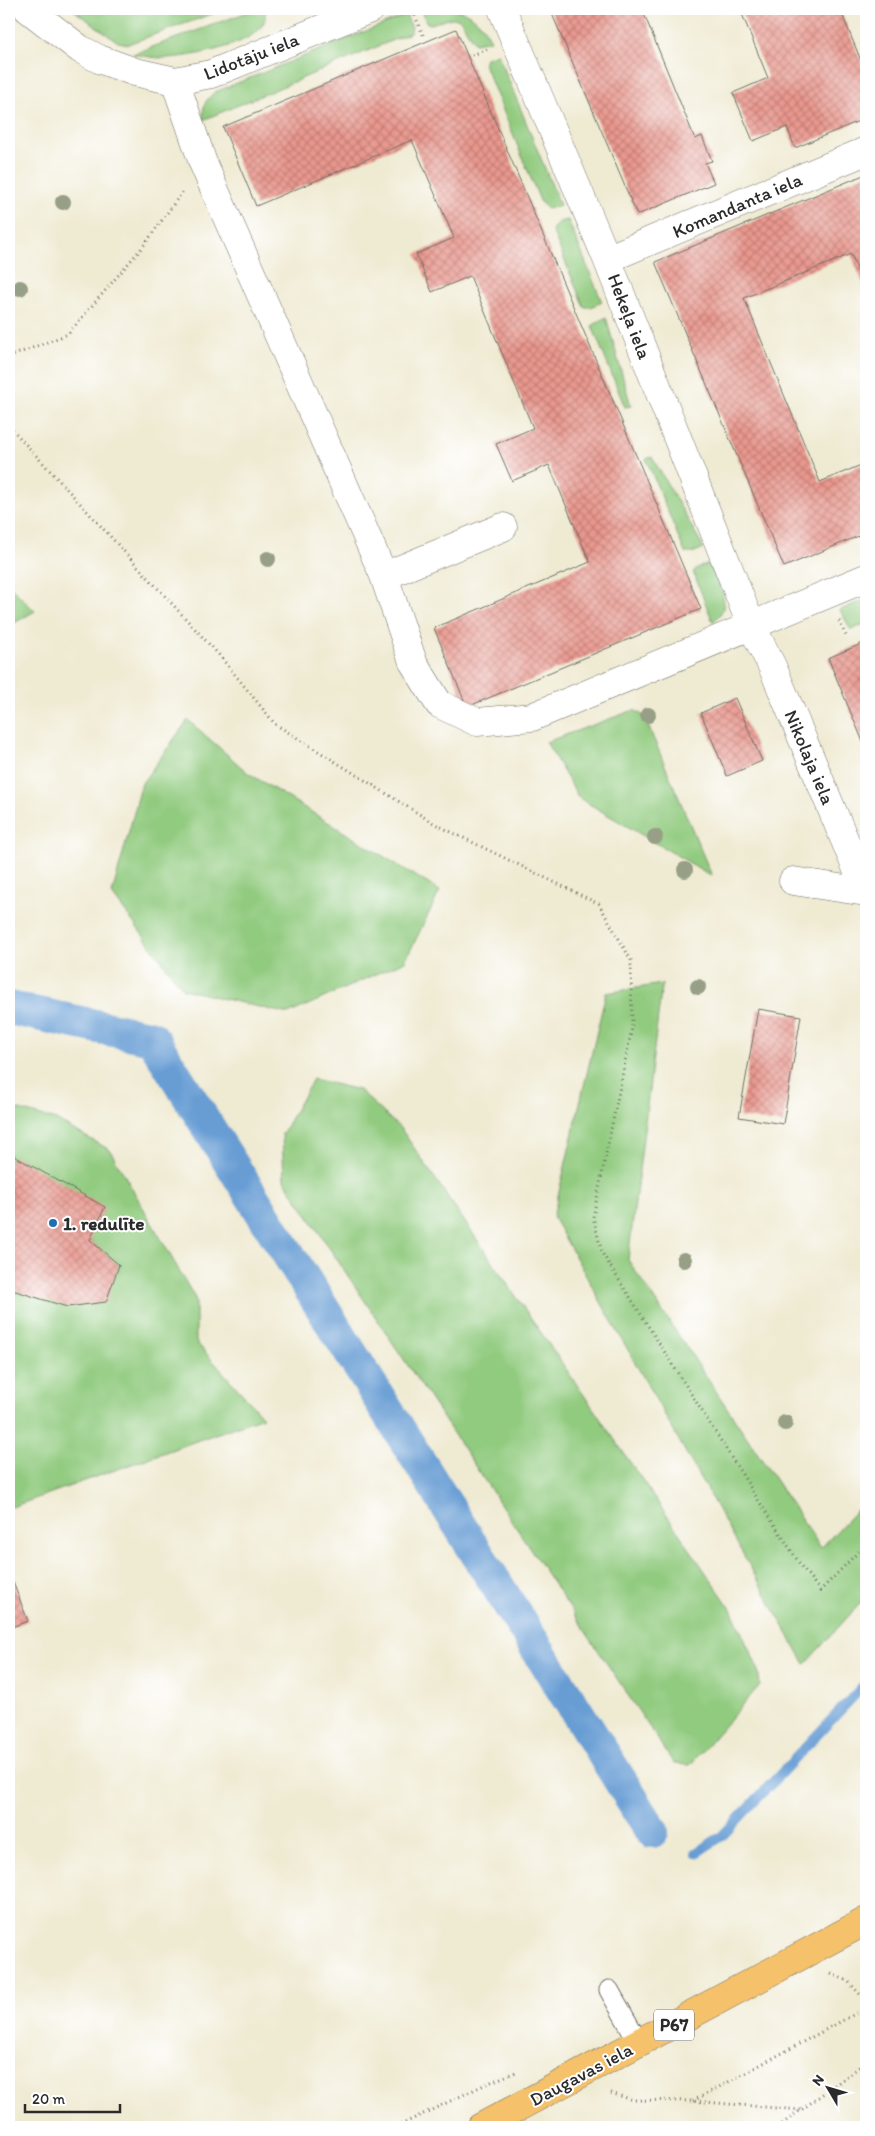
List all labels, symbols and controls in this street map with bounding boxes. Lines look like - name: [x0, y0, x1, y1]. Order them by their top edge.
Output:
- street label: Lidotāju iela: [200, 28, 302, 85]
- street label: Komandanta iela: [669, 168, 806, 243]
- street label: Hekeļa iela: [603, 270, 656, 362]
- street label: Nikolaja iela: [779, 706, 840, 808]
- place label: 1. redulīte: [63, 1212, 144, 1235]
- marker: 1. redulīte: [47, 1217, 59, 1229]
- road number: P67: [654, 2010, 694, 2040]
- street label: Daugavas iela: [526, 2038, 637, 2111]
- north arrow: [802, 2064, 852, 2114]
- text: N: [809, 2071, 828, 2089]
- scale bar: [25, 2081, 120, 2113]
- text: 20 m: [32, 2090, 66, 2108]

